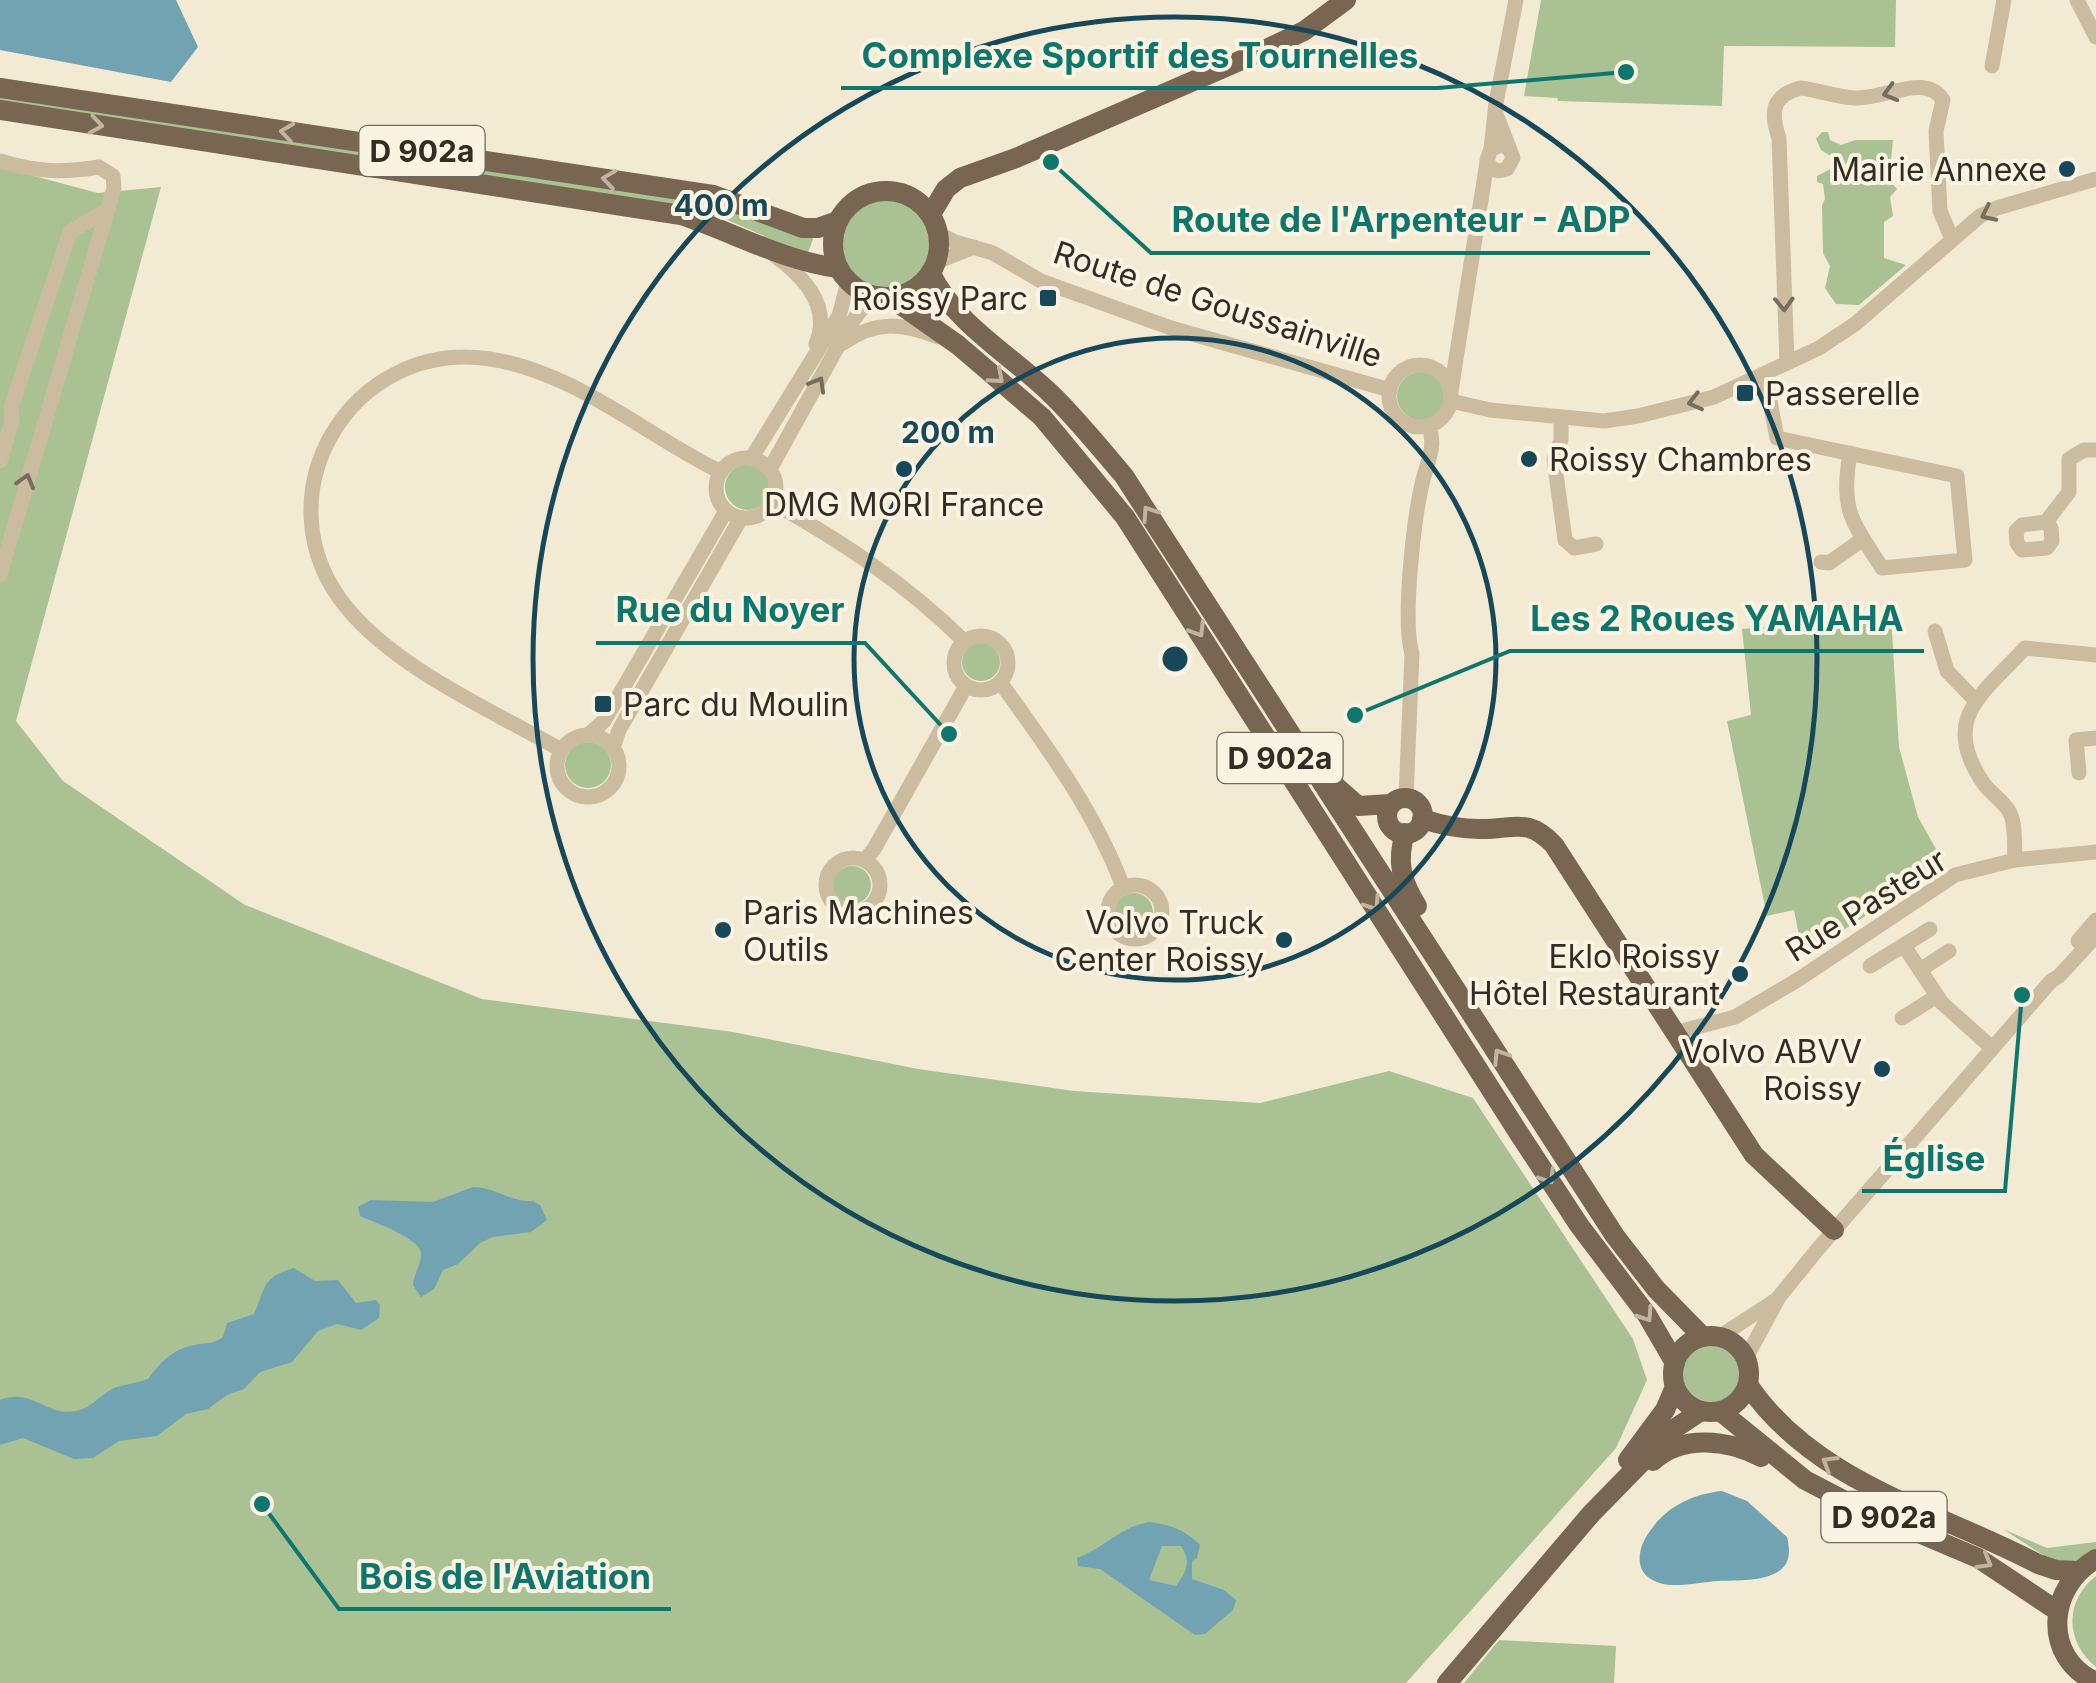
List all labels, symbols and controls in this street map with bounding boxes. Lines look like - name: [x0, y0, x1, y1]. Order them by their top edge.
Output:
- callout: Complexe Sportif des Tournelles: [841, 23, 1438, 88]
- text: Complexe Sportif des Tournelles: [862, 34, 1418, 76]
- one-way arrow: [1882, 81, 1899, 102]
- one-way arrow: [88, 114, 105, 135]
- one-way arrow: [279, 122, 296, 143]
- road number: D 902a: [360, 126, 484, 176]
- place label: Mairie Annexe: [1831, 150, 2047, 189]
- marker: Mairie Annexe: [2056, 158, 2078, 180]
- one-way arrow: [601, 169, 617, 190]
- text: 400 m: [673, 187, 769, 223]
- callout: Route de l'Arpenteur - ADP: [1151, 188, 1650, 253]
- text: Route de l'Arpenteur - ADP: [1172, 198, 1630, 240]
- one-way arrow: [1980, 202, 1998, 221]
- street label: Route de Goussainville: [1049, 232, 1387, 376]
- place label: Roissy Parc: [852, 279, 1028, 318]
- marker: Roissy Parc: [1037, 287, 1059, 309]
- one-way arrow: [1773, 297, 1794, 313]
- one-way arrow: [985, 365, 1003, 383]
- place label: Passerelle: [1765, 374, 1920, 413]
- one-way arrow: [805, 377, 825, 395]
- marker: Passerelle: [1734, 382, 1756, 404]
- one-way arrow: [1687, 390, 1704, 411]
- text: 200 m: [901, 414, 995, 450]
- place label: Roissy Chambres: [1549, 440, 1812, 479]
- marker: Roissy Chambres: [1518, 448, 1540, 470]
- marker: DMG MORI France: [893, 458, 915, 480]
- one-way arrow: [15, 473, 36, 490]
- place label: DMG MORI France: [764, 485, 1044, 524]
- one-way arrow: [1143, 505, 1161, 524]
- callout: Rue du Noyer: [596, 578, 865, 643]
- callout: Les 2 Roues YAMAHA: [1510, 586, 1924, 651]
- text: Rue du Noyer: [615, 588, 845, 630]
- text: Les 2 Roues YAMAHA: [1530, 597, 1904, 639]
- one-way arrow: [1186, 619, 1205, 637]
- centre of rings: [1157, 641, 1193, 677]
- place label: Parc du Moulin: [623, 685, 849, 724]
- marker: Parc du Moulin: [592, 693, 614, 715]
- road number: D 902a: [1218, 733, 1342, 783]
- street label: Rue Pasteur: [1778, 840, 1954, 970]
- place label: Paris Machines Outils: [743, 893, 974, 969]
- one-way arrow: [1360, 893, 1379, 911]
- place label: Volvo Truck Center Roissy: [1054, 903, 1264, 979]
- marker: Paris Machines Outils: [712, 919, 734, 941]
- marker: Volvo Truck Center Roissy: [1273, 929, 1295, 951]
- place label: Eklo Roissy Hôtel Restaurant: [1469, 937, 1720, 1013]
- marker: Eklo Roissy Hôtel Restaurant: [1729, 963, 1751, 985]
- place label: Volvo ABVV Roissy: [1681, 1032, 1862, 1108]
- one-way arrow: [1493, 1049, 1512, 1067]
- marker: Volvo ABVV Roissy: [1871, 1058, 1893, 1080]
- callout: Église: [1862, 1126, 2005, 1191]
- text: Église: [1883, 1137, 1985, 1179]
- one-way arrow: [1536, 1167, 1555, 1185]
- one-way arrow: [1633, 1304, 1652, 1322]
- one-way arrow: [1822, 1456, 1840, 1475]
- road number: D 902a: [1822, 1492, 1946, 1542]
- callout: Bois de l'Aviation: [339, 1544, 671, 1609]
- one-way arrow: [1974, 1550, 1992, 1570]
- text: Bois de l'Aviation: [359, 1555, 651, 1597]

